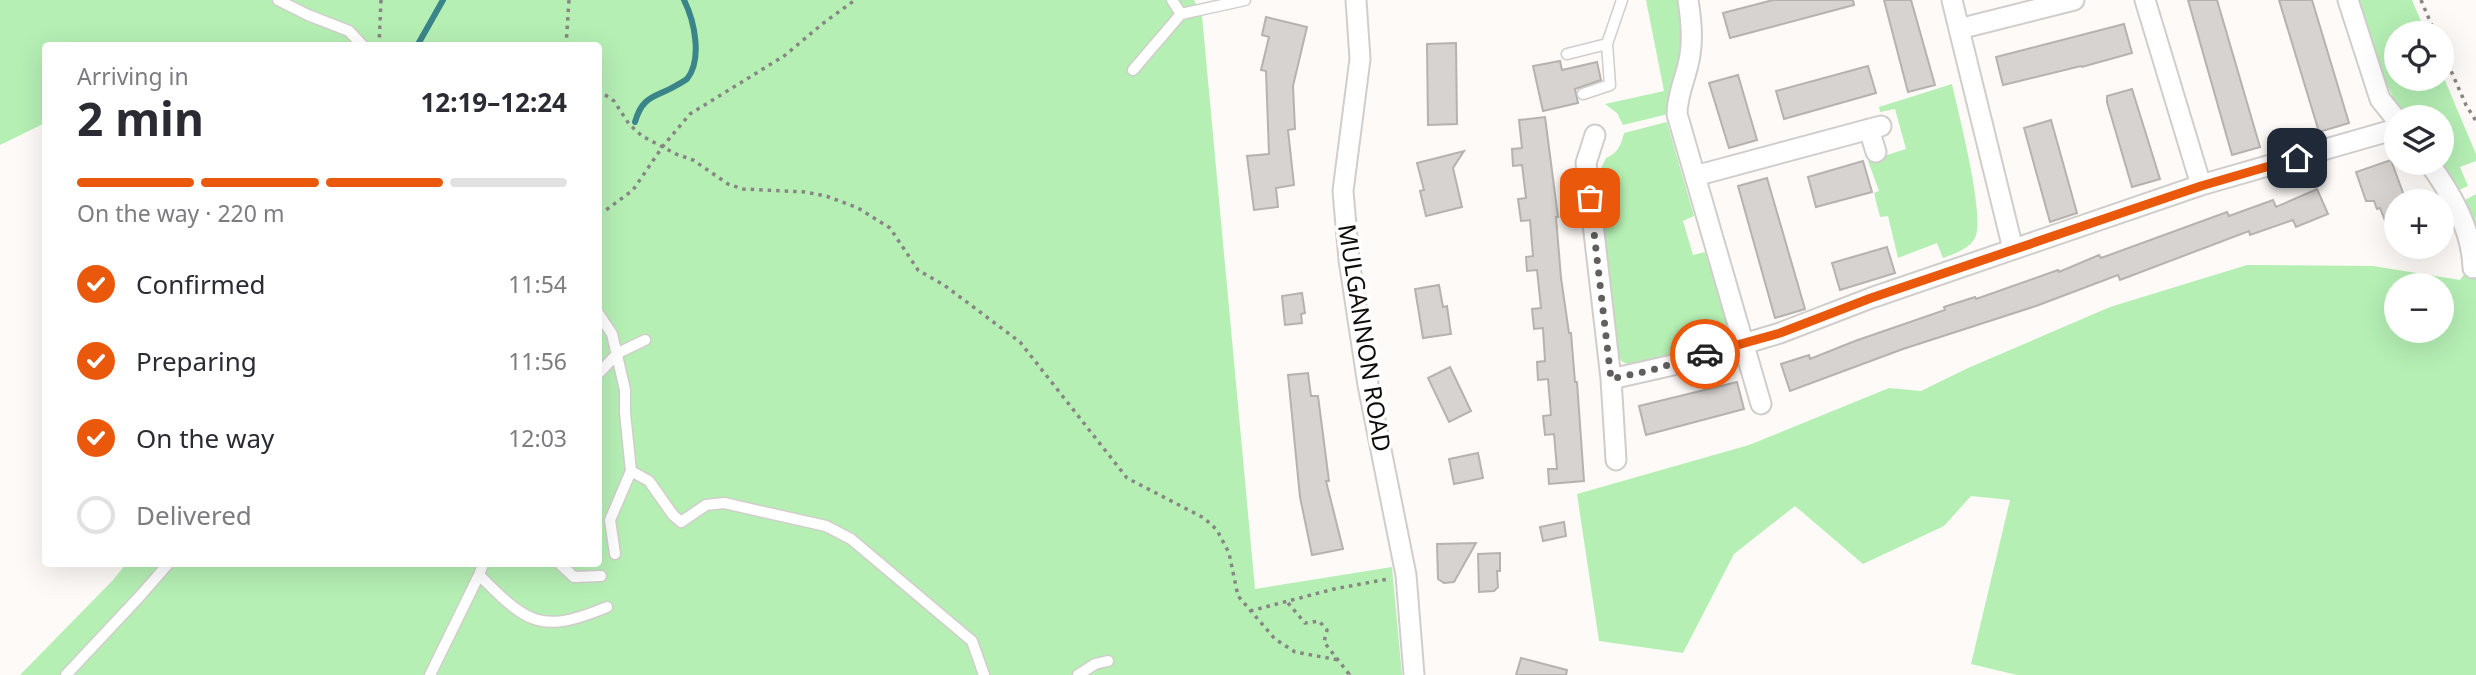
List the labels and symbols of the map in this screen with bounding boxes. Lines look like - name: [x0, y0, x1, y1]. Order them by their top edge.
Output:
- pin: [2267, 128, 2327, 188]
- pin: [1560, 168, 1620, 228]
- street label: MULGANNON ROAD: [1331, 222, 1400, 454]
- courier: [1670, 319, 1740, 389]

